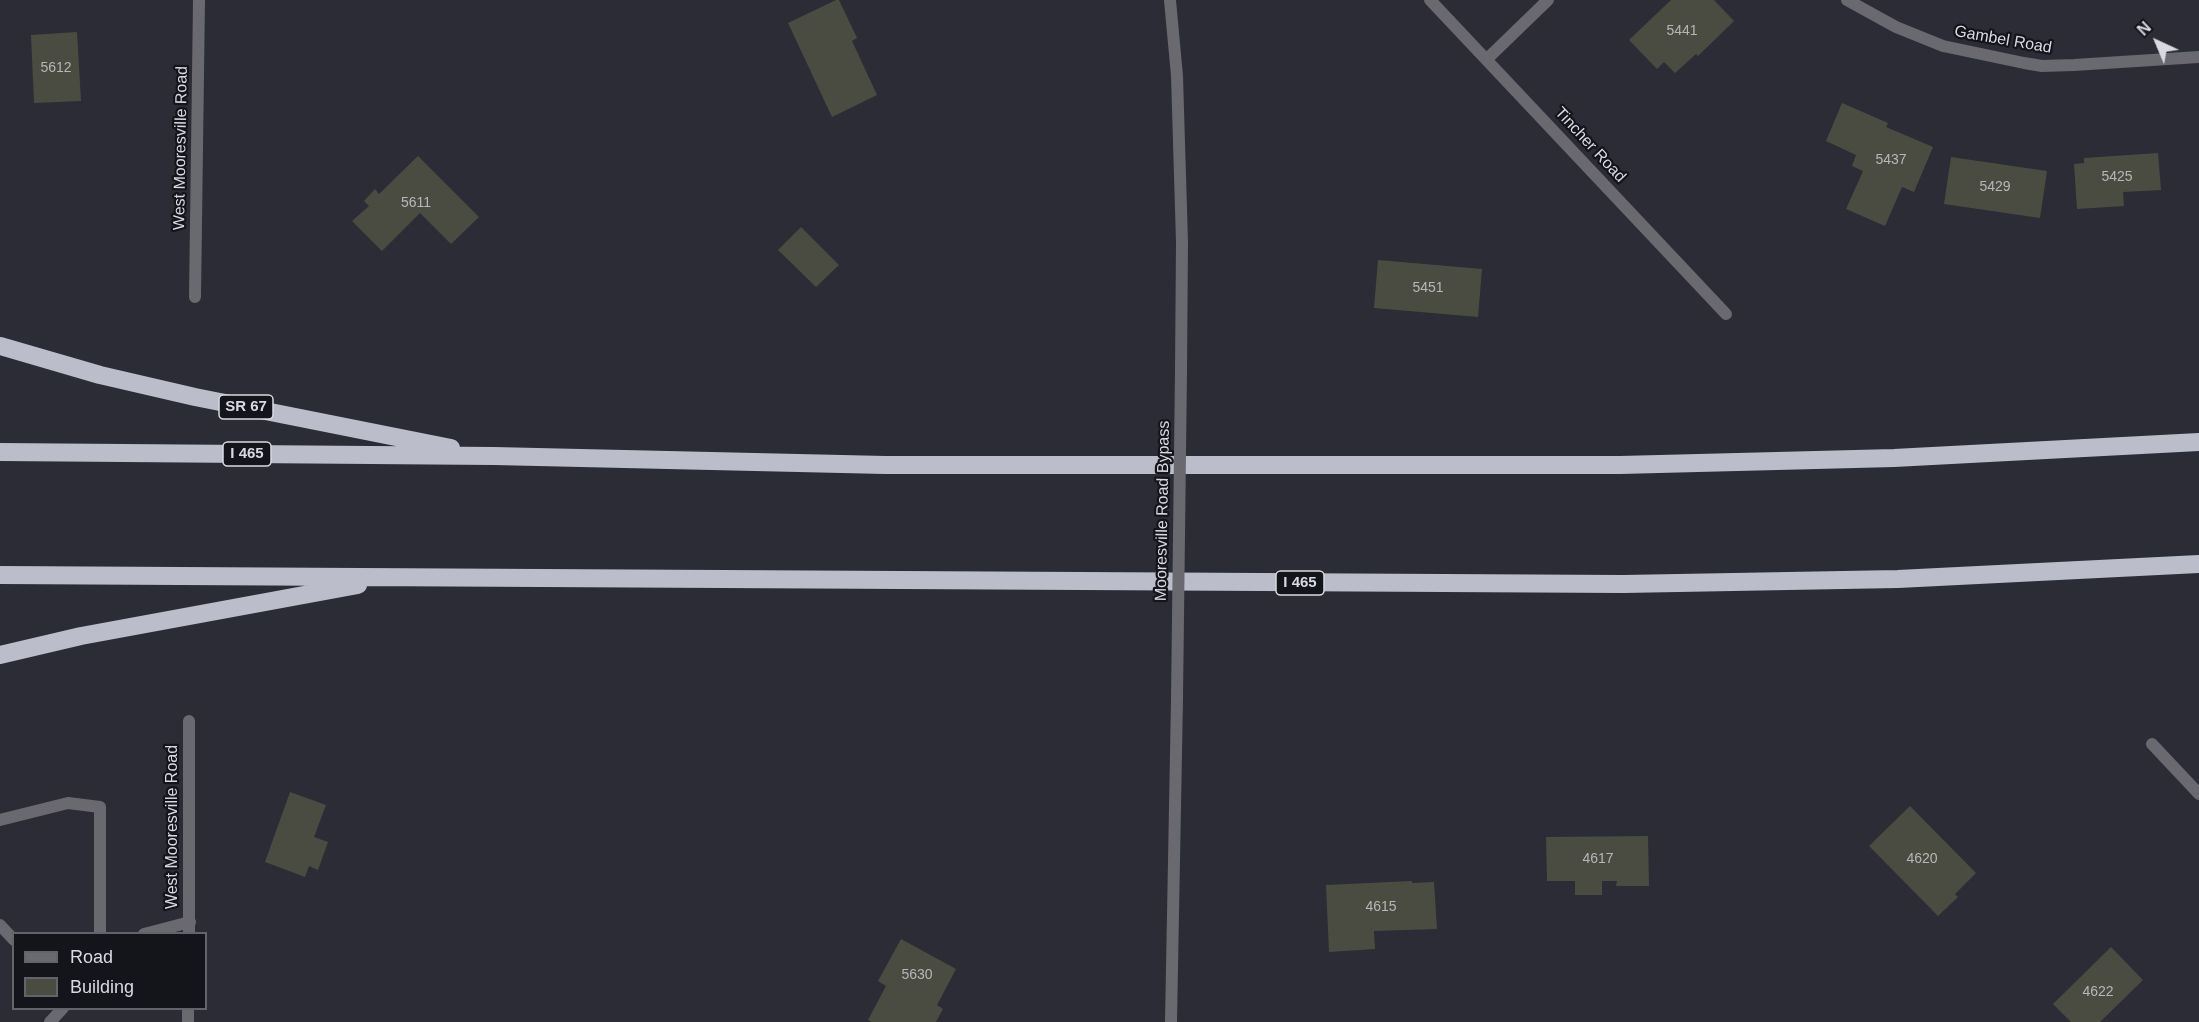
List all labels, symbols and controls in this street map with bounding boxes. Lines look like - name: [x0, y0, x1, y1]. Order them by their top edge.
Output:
- north arrow: [2127, 12, 2187, 72]
- text: N: [2134, 19, 2154, 39]
- street label: Gambel Road: [1953, 22, 2053, 58]
- house number: 5441: [1666, 23, 1698, 39]
- house number: 5612: [40, 60, 72, 76]
- street label: West Mooresville Road: [170, 66, 192, 230]
- street label: Tincher Road: [1550, 104, 1630, 186]
- house number: 5437: [1875, 152, 1907, 168]
- house number: 5425: [2101, 169, 2133, 185]
- house number: 5429: [1979, 179, 2011, 195]
- house number: 5611: [401, 195, 431, 211]
- house number: 5451: [1412, 280, 1444, 296]
- road number: SR 67: [219, 395, 273, 419]
- street label: Mooresville Road Bypass: [1152, 421, 1174, 601]
- road number: I 465: [223, 442, 271, 466]
- road number: I 465: [1276, 571, 1324, 595]
- street label: West Mooresville Road: [163, 745, 183, 909]
- house number: 4617: [1582, 851, 1614, 867]
- house number: 4620: [1906, 851, 1938, 867]
- house number: 4615: [1365, 899, 1397, 915]
- legend: [12, 932, 207, 1010]
- text: Road: [70, 947, 113, 967]
- house number: 5630: [901, 967, 933, 983]
- text: Building: [70, 977, 134, 997]
- house number: 4622: [2082, 984, 2114, 1000]

